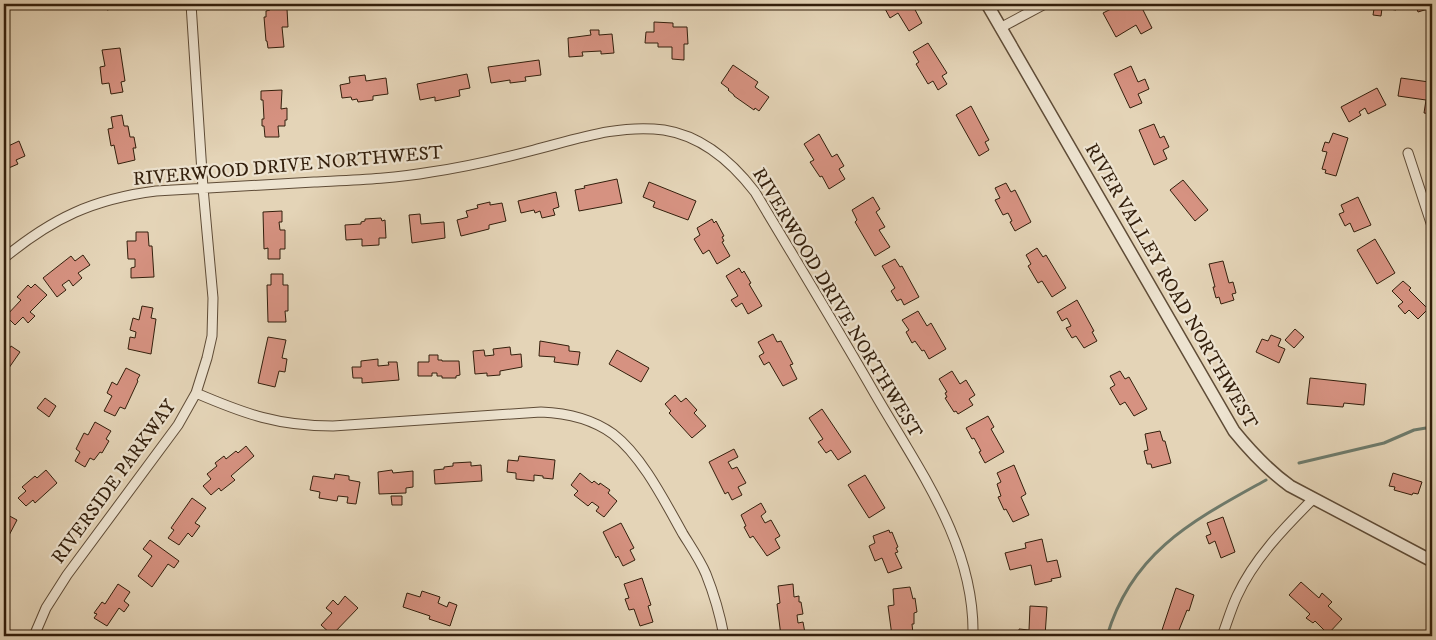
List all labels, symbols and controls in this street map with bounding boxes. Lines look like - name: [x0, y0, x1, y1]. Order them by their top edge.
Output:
- street label: RIVER VALLEY ROAD NORTHWEST: [1080, 139, 1263, 433]
- street label: RIVERWOOD DRIVE NORTHWEST: [132, 141, 445, 191]
- street label: RIVERWOOD DRIVE NORTHWEST: [747, 164, 927, 443]
- street label: RIVERSIDE PARKWAY: [47, 395, 182, 568]

